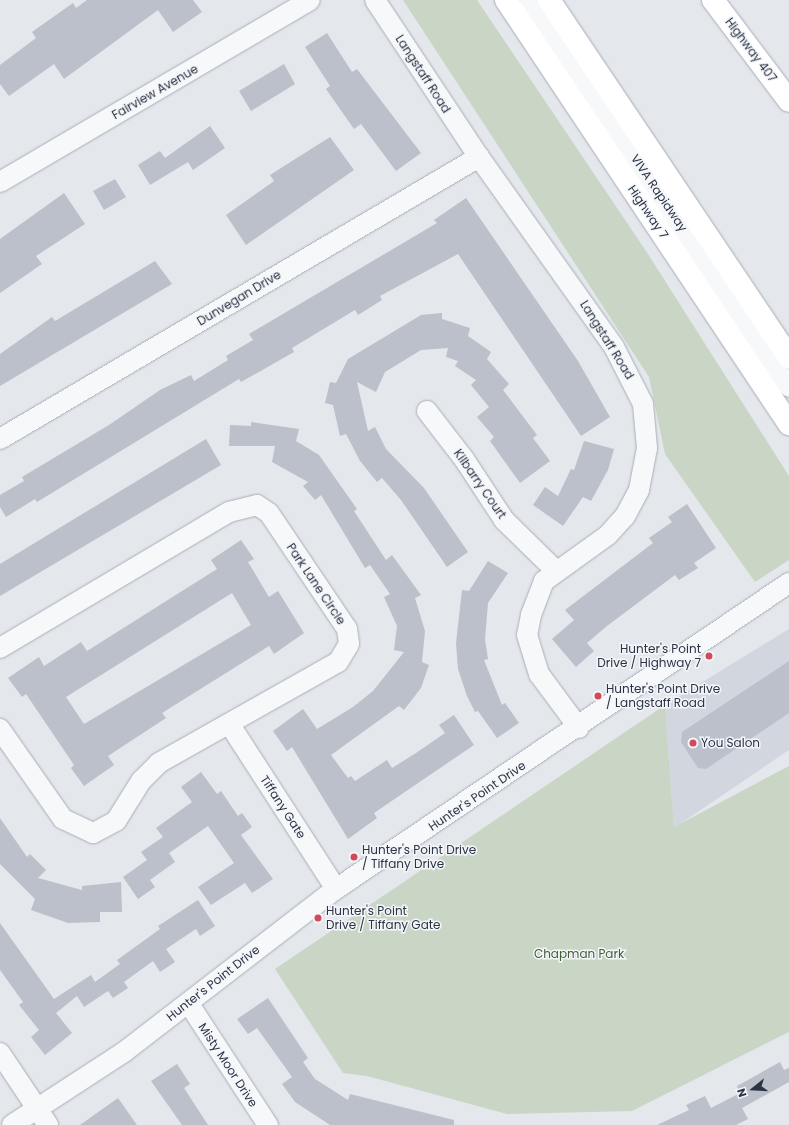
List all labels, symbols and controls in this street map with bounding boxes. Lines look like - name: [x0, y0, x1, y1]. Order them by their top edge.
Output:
- street label: Highway 407: [722, 15, 780, 85]
- street label: Langstaff Road: [392, 32, 454, 116]
- street label: Fairview Avenue: [109, 62, 201, 122]
- street label: VIVA Rapidway: [628, 152, 690, 234]
- street label: Highway 7: [625, 182, 671, 242]
- street label: Dunvegan Drive: [194, 267, 284, 329]
- street label: Langstaff Road: [577, 298, 637, 382]
- street label: Kilbarry Court: [451, 446, 509, 522]
- street label: Park Lane Circle: [283, 541, 349, 627]
- place label: Hunter's Point Drive / Highway 7: [597, 642, 701, 670]
- marker: Hunter's Point Drive / Highway 7: [704, 651, 714, 661]
- place label: Hunter's Point Drive / Langstaff Road: [606, 682, 720, 710]
- marker: Hunter's Point Drive / Langstaff Road: [593, 691, 603, 701]
- place label: You Salon: [701, 736, 760, 750]
- marker: You Salon: [688, 738, 698, 748]
- street label: Hunter's Point Drive: [426, 758, 528, 834]
- street label: Tiffany Gate: [257, 773, 309, 841]
- place label: Hunter's Point Drive / Tiffany Drive: [362, 843, 476, 871]
- marker: Hunter's Point Drive / Tiffany Drive: [349, 852, 359, 862]
- place label: Hunter's Point Drive / Tiffany Gate: [326, 904, 441, 932]
- marker: Hunter's Point Drive / Tiffany Gate: [313, 913, 323, 923]
- street label: Hunter's Point Drive: [164, 942, 262, 1024]
- park label: Chapman Park: [534, 947, 624, 961]
- street label: Misty Moor Drive: [195, 1020, 261, 1110]
- north arrow: [733, 1069, 773, 1109]
- text: N: [733, 1086, 750, 1099]

